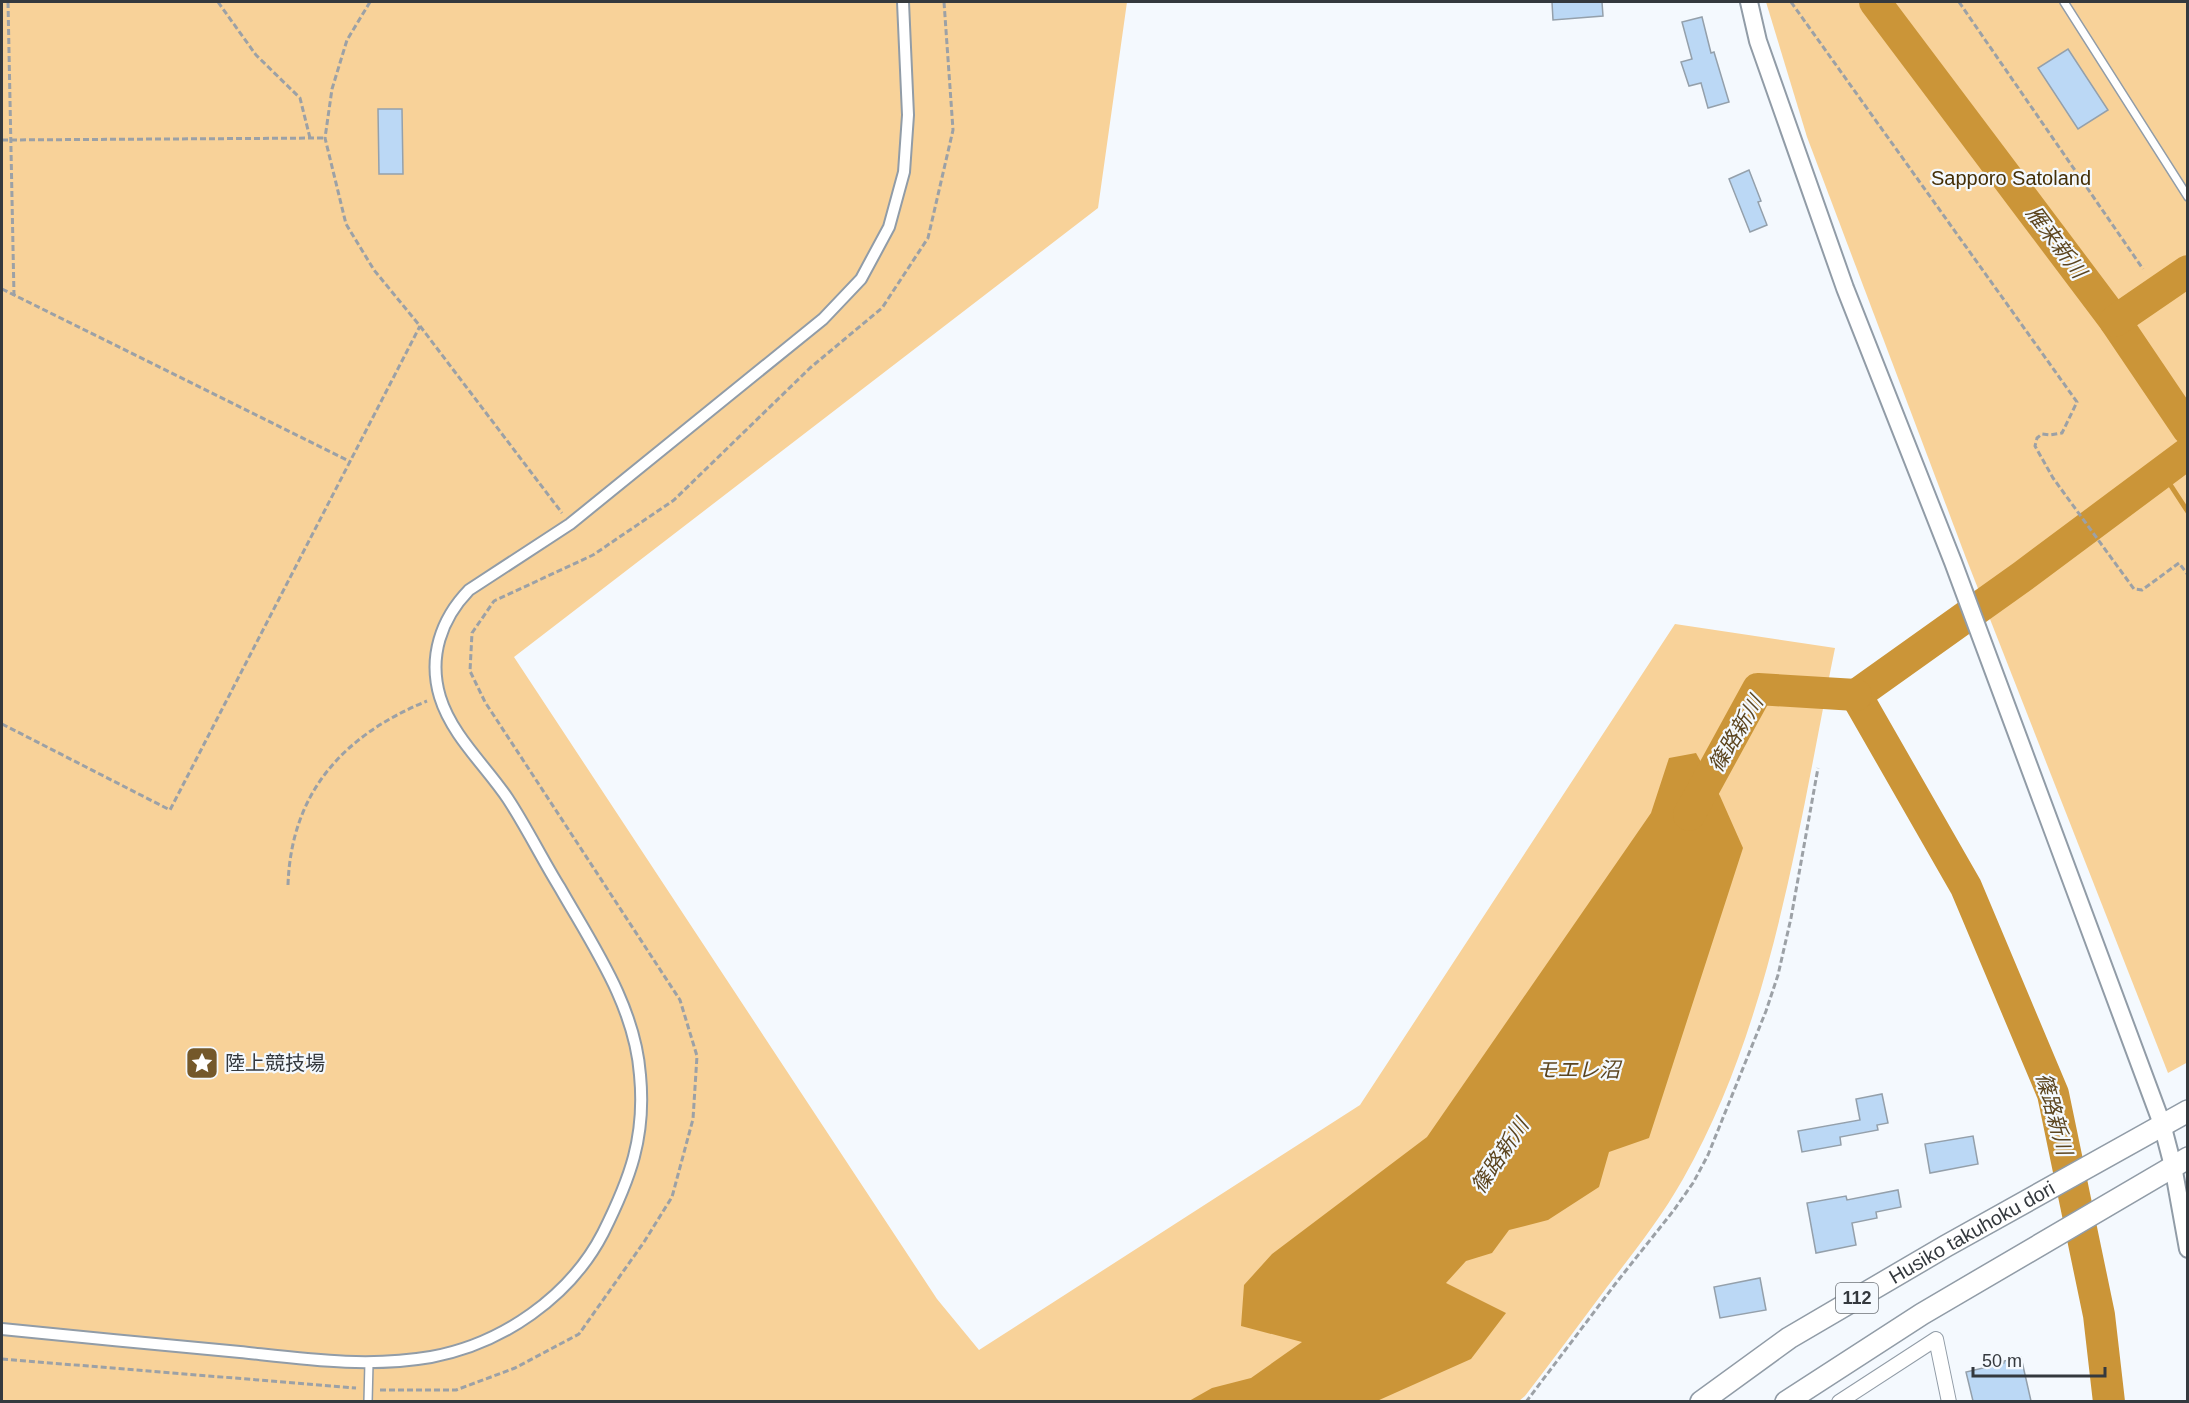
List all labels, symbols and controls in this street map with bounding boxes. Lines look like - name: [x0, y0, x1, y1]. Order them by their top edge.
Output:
- park label: Sapporo Satoland: [1931, 167, 2091, 189]
- water label: 雁来新川: [2022, 201, 2092, 284]
- water label: 篠路新川: [1704, 690, 1768, 776]
- place icon: 陸上競技場: [184, 1045, 220, 1081]
- place label: 陸上競技場: [225, 1052, 325, 1074]
- water label: モエレ沼: [1536, 1058, 1623, 1081]
- water label: 篠路新川: [2033, 1070, 2077, 1159]
- water label: 篠路新川: [1467, 1113, 1534, 1197]
- street label: Husiko takuhoku dori: [1885, 1177, 2058, 1288]
- road number: 112: [1836, 1283, 1878, 1313]
- scale bar: [1973, 1340, 2105, 1378]
- text: 50 m: [1982, 1351, 2022, 1371]

